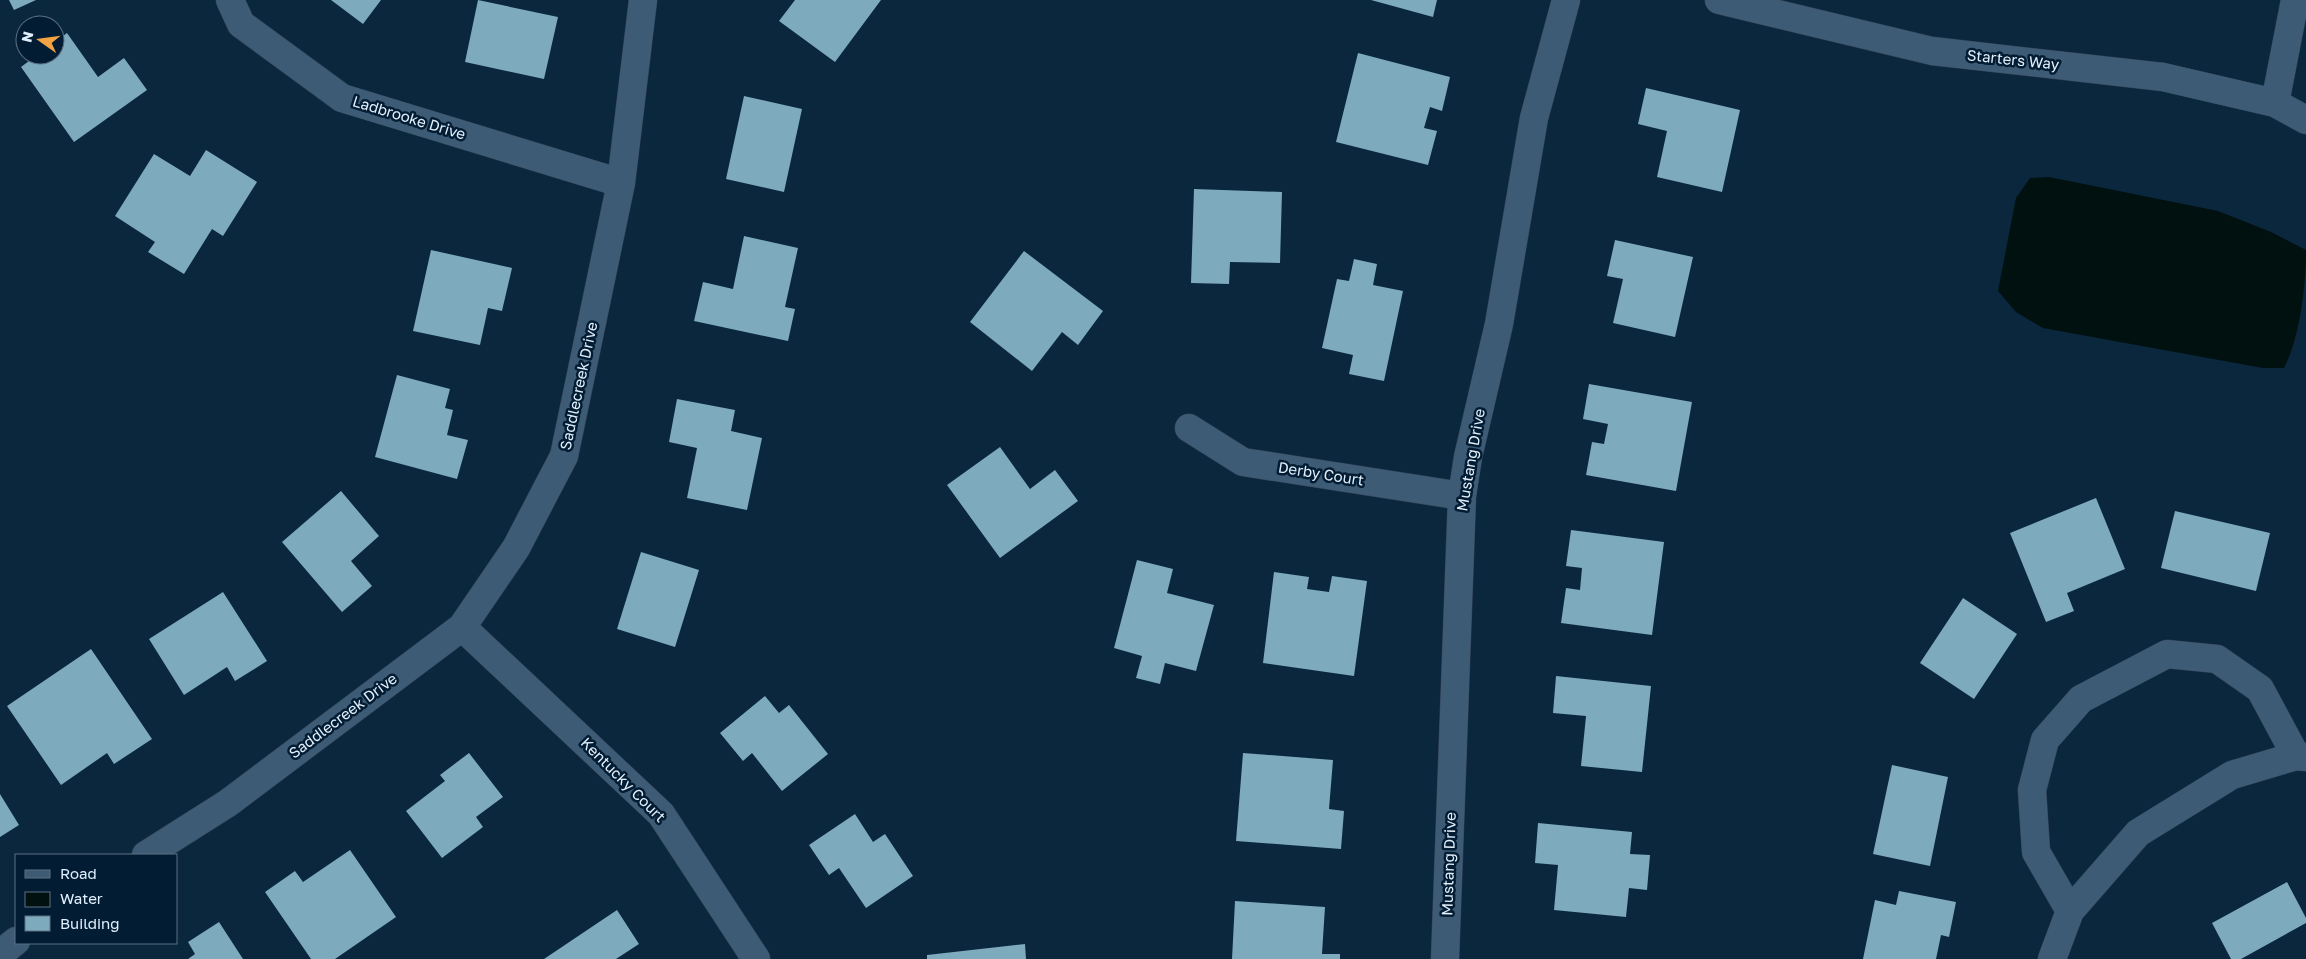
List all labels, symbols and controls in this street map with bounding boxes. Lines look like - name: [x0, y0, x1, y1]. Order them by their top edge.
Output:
- north arrow: [15, 15, 65, 65]
- text: N: [17, 30, 36, 44]
- street label: Starters Way: [1966, 45, 2061, 73]
- street label: Ladbrooke Drive: [351, 91, 468, 143]
- street label: Saddlecreek Drive: [556, 320, 600, 452]
- street label: Mustang Drive: [1452, 407, 1488, 512]
- street label: Derby Court: [1277, 457, 1365, 489]
- street label: Saddlecreek Drive: [285, 669, 400, 762]
- street label: Kentucky Court: [578, 733, 670, 825]
- street label: Mustang Drive: [1437, 812, 1459, 916]
- legend: [15, 854, 178, 944]
- text: Road: [60, 864, 97, 882]
- text: Water: [60, 889, 103, 907]
- text: Building: [60, 914, 120, 932]

